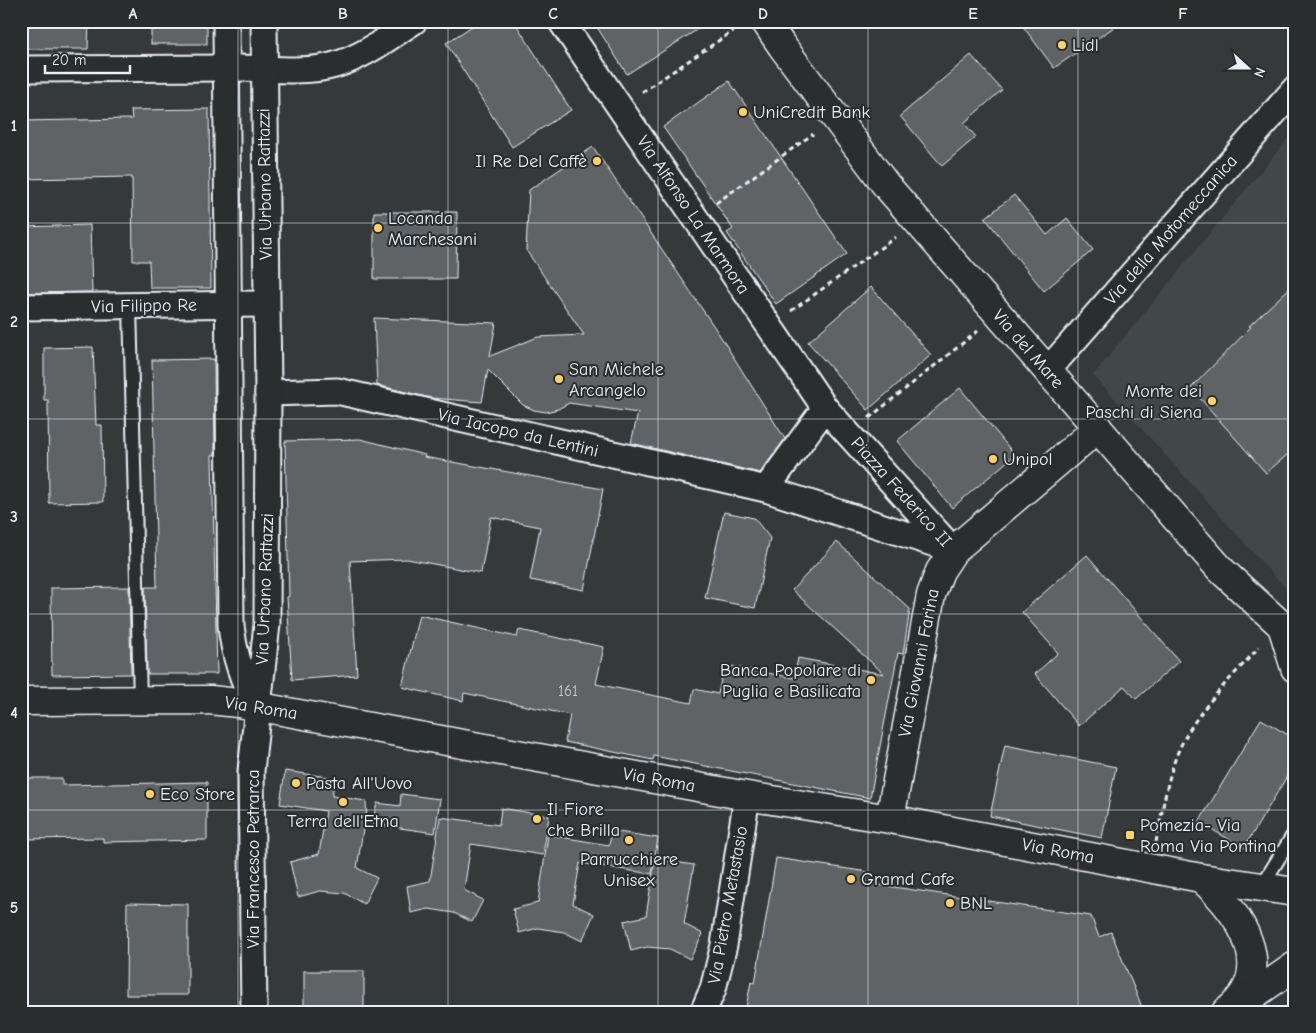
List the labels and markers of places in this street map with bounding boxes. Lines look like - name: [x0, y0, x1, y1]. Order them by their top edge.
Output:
- place label: Lidl: [1072, 35, 1099, 56]
- marker: Lidl: [1056, 39, 1068, 51]
- place label: UniCredit Bank: [753, 102, 871, 123]
- marker: UniCredit Bank: [737, 106, 749, 118]
- place label: Il Re Del Caffè: [475, 151, 587, 172]
- marker: Il Re Del Caffè: [591, 155, 603, 167]
- place label: Locanda Marchesani: [388, 208, 477, 250]
- marker: Locanda Marchesani: [372, 222, 384, 234]
- place label: San Michele Arcangelo: [569, 359, 664, 401]
- marker: San Michele Arcangelo: [553, 373, 565, 385]
- place label: Monte dei Paschi di Siena: [1086, 381, 1202, 423]
- marker: Monte dei Paschi di Siena: [1206, 395, 1218, 407]
- place label: Unipol: [1003, 449, 1053, 470]
- marker: Unipol: [987, 453, 999, 465]
- place label: Banca Popolare di Puglia e Basilicata: [720, 660, 861, 702]
- marker: Banca Popolare di Puglia e Basilicata: [865, 674, 877, 686]
- place label: Pasta All'Uovo: [306, 773, 412, 794]
- marker: Pasta All'Uovo: [290, 777, 302, 789]
- place label: Eco Store: [160, 784, 235, 805]
- marker: Eco Store: [144, 788, 156, 800]
- marker: Terra dell'Etna: [337, 796, 349, 808]
- place label: Il Fiore che Brilla: [547, 799, 620, 841]
- place label: Terra dell'Etna: [287, 811, 399, 832]
- marker: Il Fiore che Brilla: [531, 813, 543, 825]
- place label: Pomezia- Via Roma Via Pontina: [1140, 815, 1277, 857]
- marker: Pomezia- Via Roma Via Pontina: [1124, 829, 1136, 841]
- marker: Parrucchiere Unisex: [623, 834, 635, 846]
- place label: Parrucchiere Unisex: [580, 849, 678, 891]
- place label: Gramd Cafe: [861, 869, 954, 890]
- marker: Gramd Cafe: [845, 873, 857, 885]
- place label: BNL: [960, 893, 992, 914]
- marker: BNL: [944, 897, 956, 909]

